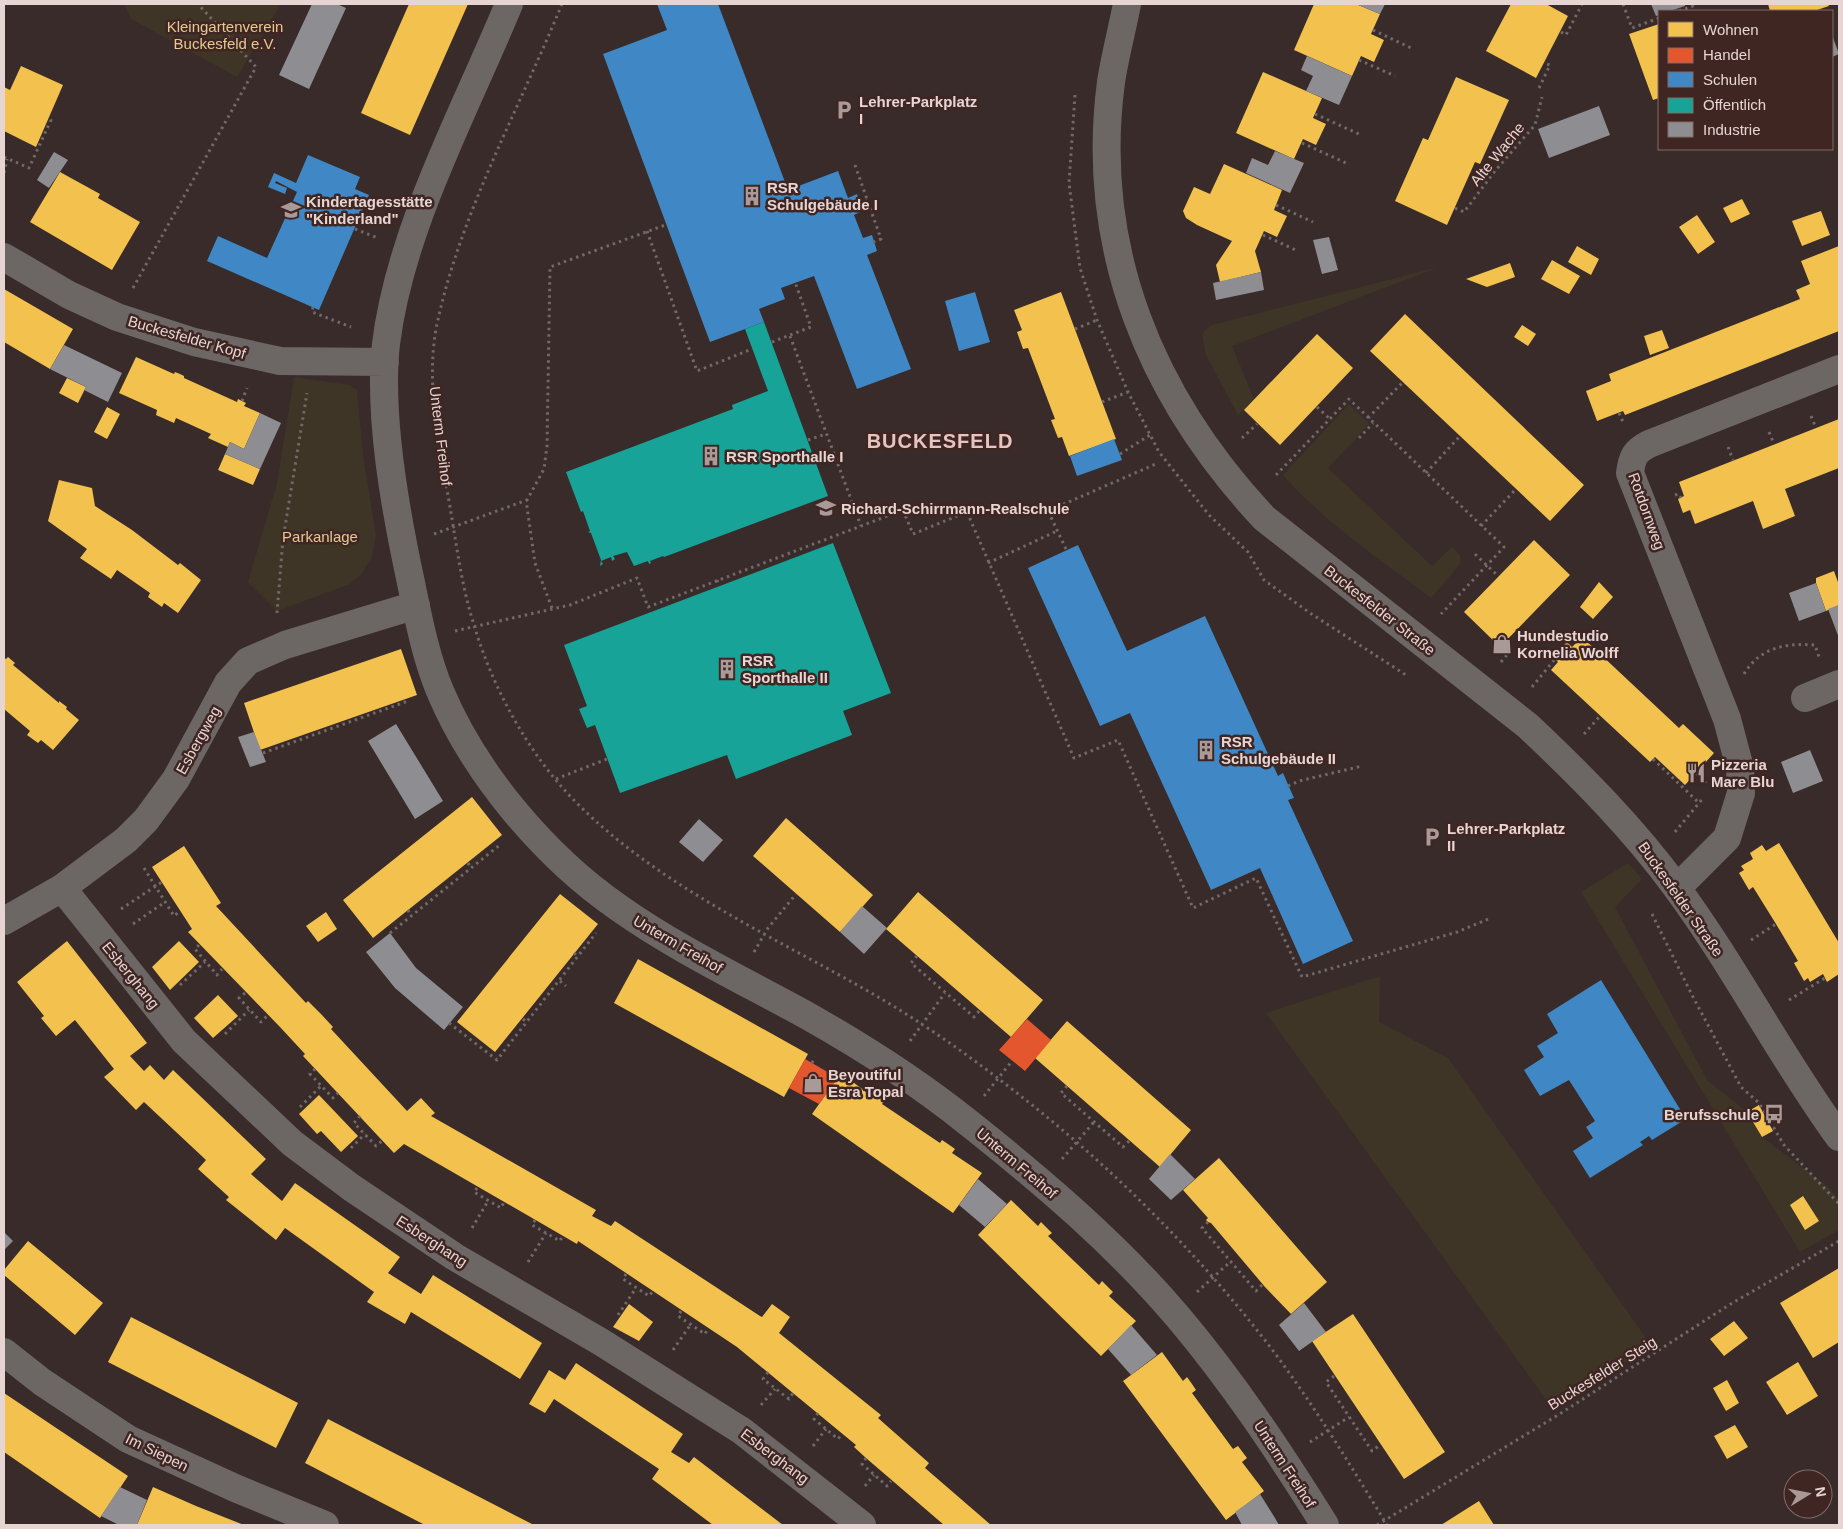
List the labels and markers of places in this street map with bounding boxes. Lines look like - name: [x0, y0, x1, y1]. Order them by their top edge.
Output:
- place label: Lehrer-Parkplatz I: [859, 93, 977, 127]
- parking icon: Lehrer-Parkplatz I: [833, 99, 855, 121]
- place label: RSR Schulgebäude I: [767, 179, 878, 213]
- building icon: RSR Schulgebäude I: [741, 185, 763, 207]
- place label: Kindertagesstätte "Kinderland": [306, 193, 433, 227]
- school or university icon: Kindertagesstätte "Kinderland": [280, 199, 302, 221]
- building icon: RSR Sporthalle I: [700, 445, 722, 467]
- place label: RSR Sporthalle I: [726, 448, 844, 465]
- school or university icon: Richard-Schirrmann-Realschule: [815, 497, 837, 519]
- place label: Richard-Schirrmann-Realschule: [841, 500, 1069, 517]
- place label: Hundestudio Kornelia Wolff: [1517, 627, 1619, 661]
- shop icon: Hundestudio Kornelia Wolff: [1491, 633, 1513, 655]
- place label: RSR Sporthalle II: [742, 652, 828, 686]
- building icon: RSR Sporthalle II: [716, 658, 738, 680]
- place label: RSR Schulgebäude II: [1221, 733, 1336, 767]
- building icon: RSR Schulgebäude II: [1195, 739, 1217, 761]
- place label: Pizzeria Mare Blu: [1711, 756, 1774, 790]
- restaurant icon: Pizzeria Mare Blu: [1685, 762, 1707, 784]
- place label: Lehrer-Parkplatz II: [1447, 820, 1565, 854]
- parking icon: Lehrer-Parkplatz II: [1421, 826, 1443, 848]
- place label: Beyoutiful Esra Topal: [828, 1066, 904, 1100]
- shop icon: Beyoutiful Esra Topal: [802, 1072, 824, 1094]
- bus stop icon: Berufsschule: [1763, 1103, 1785, 1125]
- place label: Berufsschule: [1664, 1106, 1759, 1123]

